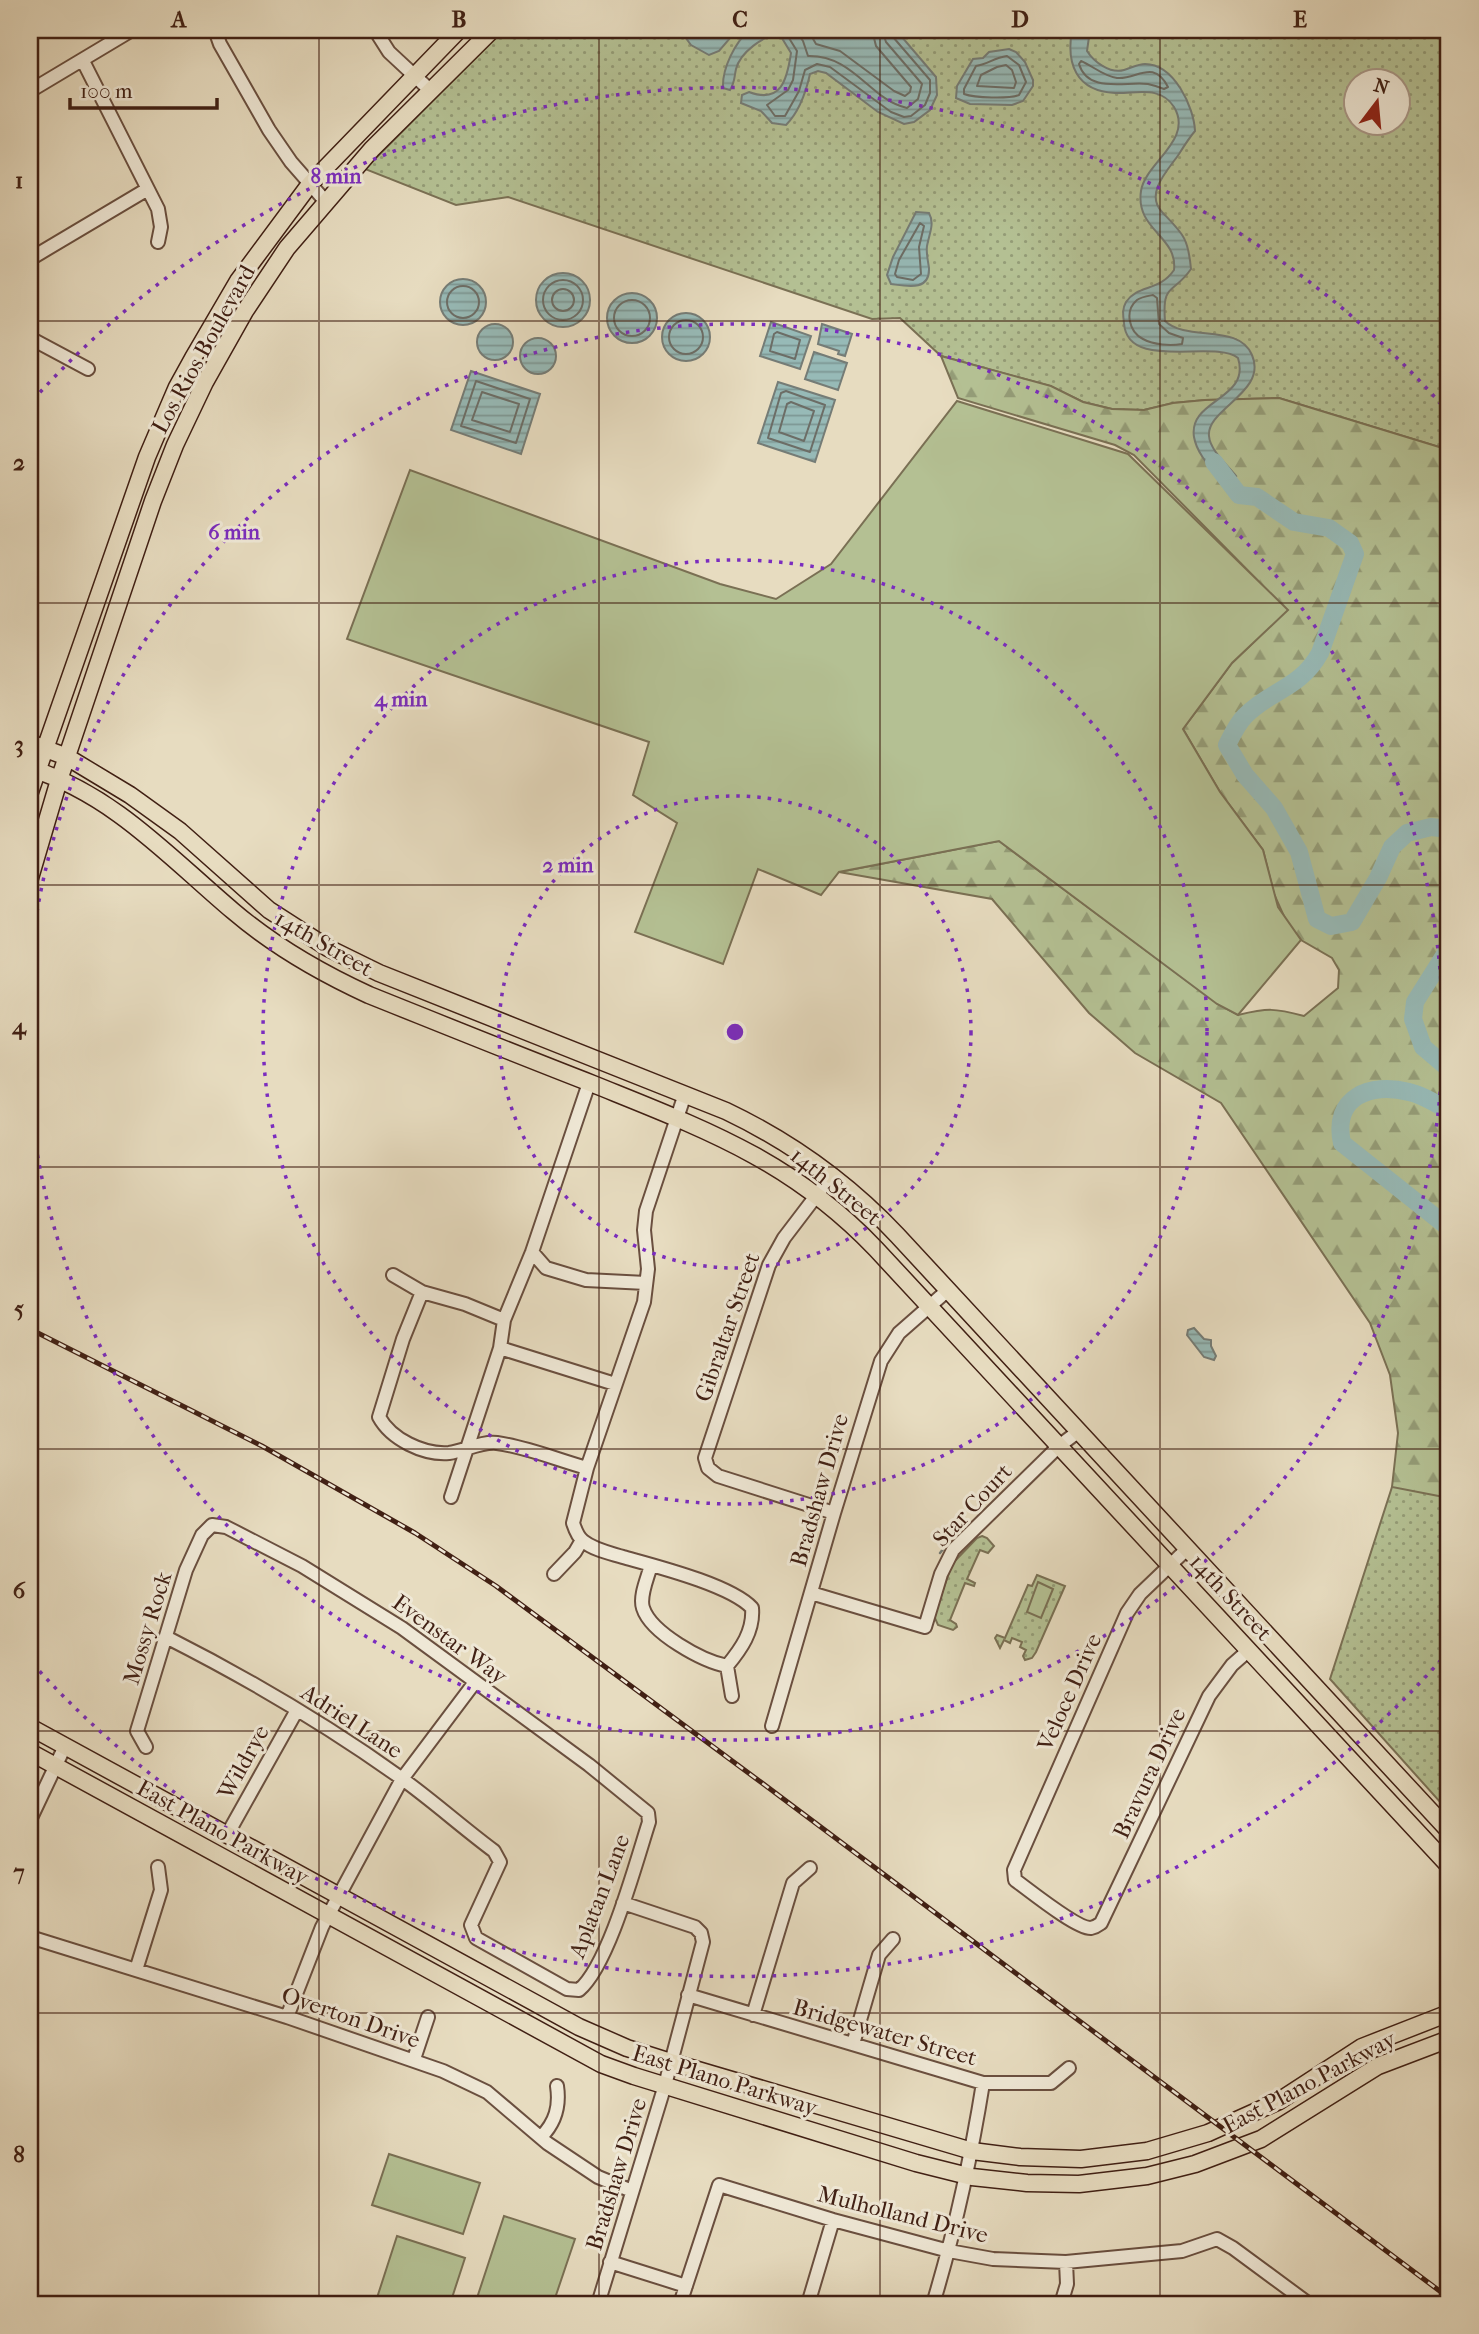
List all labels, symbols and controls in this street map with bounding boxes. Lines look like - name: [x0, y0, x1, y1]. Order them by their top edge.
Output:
- text: A: [170, 6, 188, 33]
- text: B: [452, 6, 467, 33]
- text: C: [732, 6, 748, 33]
- text: D: [1011, 6, 1029, 33]
- text: E: [1293, 6, 1307, 33]
- scale bar: [70, 66, 217, 110]
- north arrow: [1342, 66, 1412, 136]
- text: N: [1371, 74, 1392, 99]
- text: 100 m: [80, 79, 133, 103]
- text: 8 min: [311, 164, 362, 188]
- text: 1: [15, 167, 23, 194]
- street label: Los Rios Boulevard: [146, 260, 261, 438]
- text: 2: [13, 449, 25, 476]
- text: 6 min: [208, 520, 261, 544]
- text: 4 min: [374, 687, 428, 712]
- text: 3: [14, 731, 24, 758]
- text: 2 min: [542, 853, 594, 877]
- street label: 14th Street: [270, 905, 378, 982]
- text: 4: [11, 1013, 27, 1040]
- centre of rings: [723, 1020, 747, 1044]
- street label: 14th Street: [785, 1142, 886, 1231]
- street label: Gibraltar Street: [689, 1249, 766, 1405]
- text: 5: [14, 1295, 24, 1322]
- street label: Bradshaw Drive: [785, 1411, 854, 1570]
- street label: Star Court: [927, 1458, 1018, 1552]
- street label: 14th Street: [1184, 1548, 1278, 1646]
- street label: Mossy Rock: [118, 1567, 178, 1688]
- text: 6: [13, 1577, 26, 1604]
- street label: Evenstar Way: [387, 1589, 513, 1690]
- street label: Veloce Drive: [1031, 1629, 1107, 1756]
- street label: Adriel Lane: [295, 1678, 408, 1764]
- street label: Bravura Drive: [1107, 1704, 1191, 1843]
- street label: Wildrye: [212, 1720, 275, 1805]
- street label: East Plano Parkway: [132, 1774, 314, 1891]
- street label: Aplatan Lane: [563, 1830, 635, 1963]
- text: 7: [12, 1859, 25, 1886]
- street label: Overton Drive: [278, 1981, 424, 2054]
- street label: Bridgewater Street: [790, 1993, 980, 2072]
- street label: East Plano Parkway: [1218, 2025, 1401, 2139]
- street label: East Plano Parkway: [629, 2039, 821, 2122]
- street label: Bradshaw Drive: [581, 2095, 652, 2253]
- text: 8: [13, 2141, 25, 2168]
- street label: Mulholland Drive: [815, 2180, 991, 2249]

